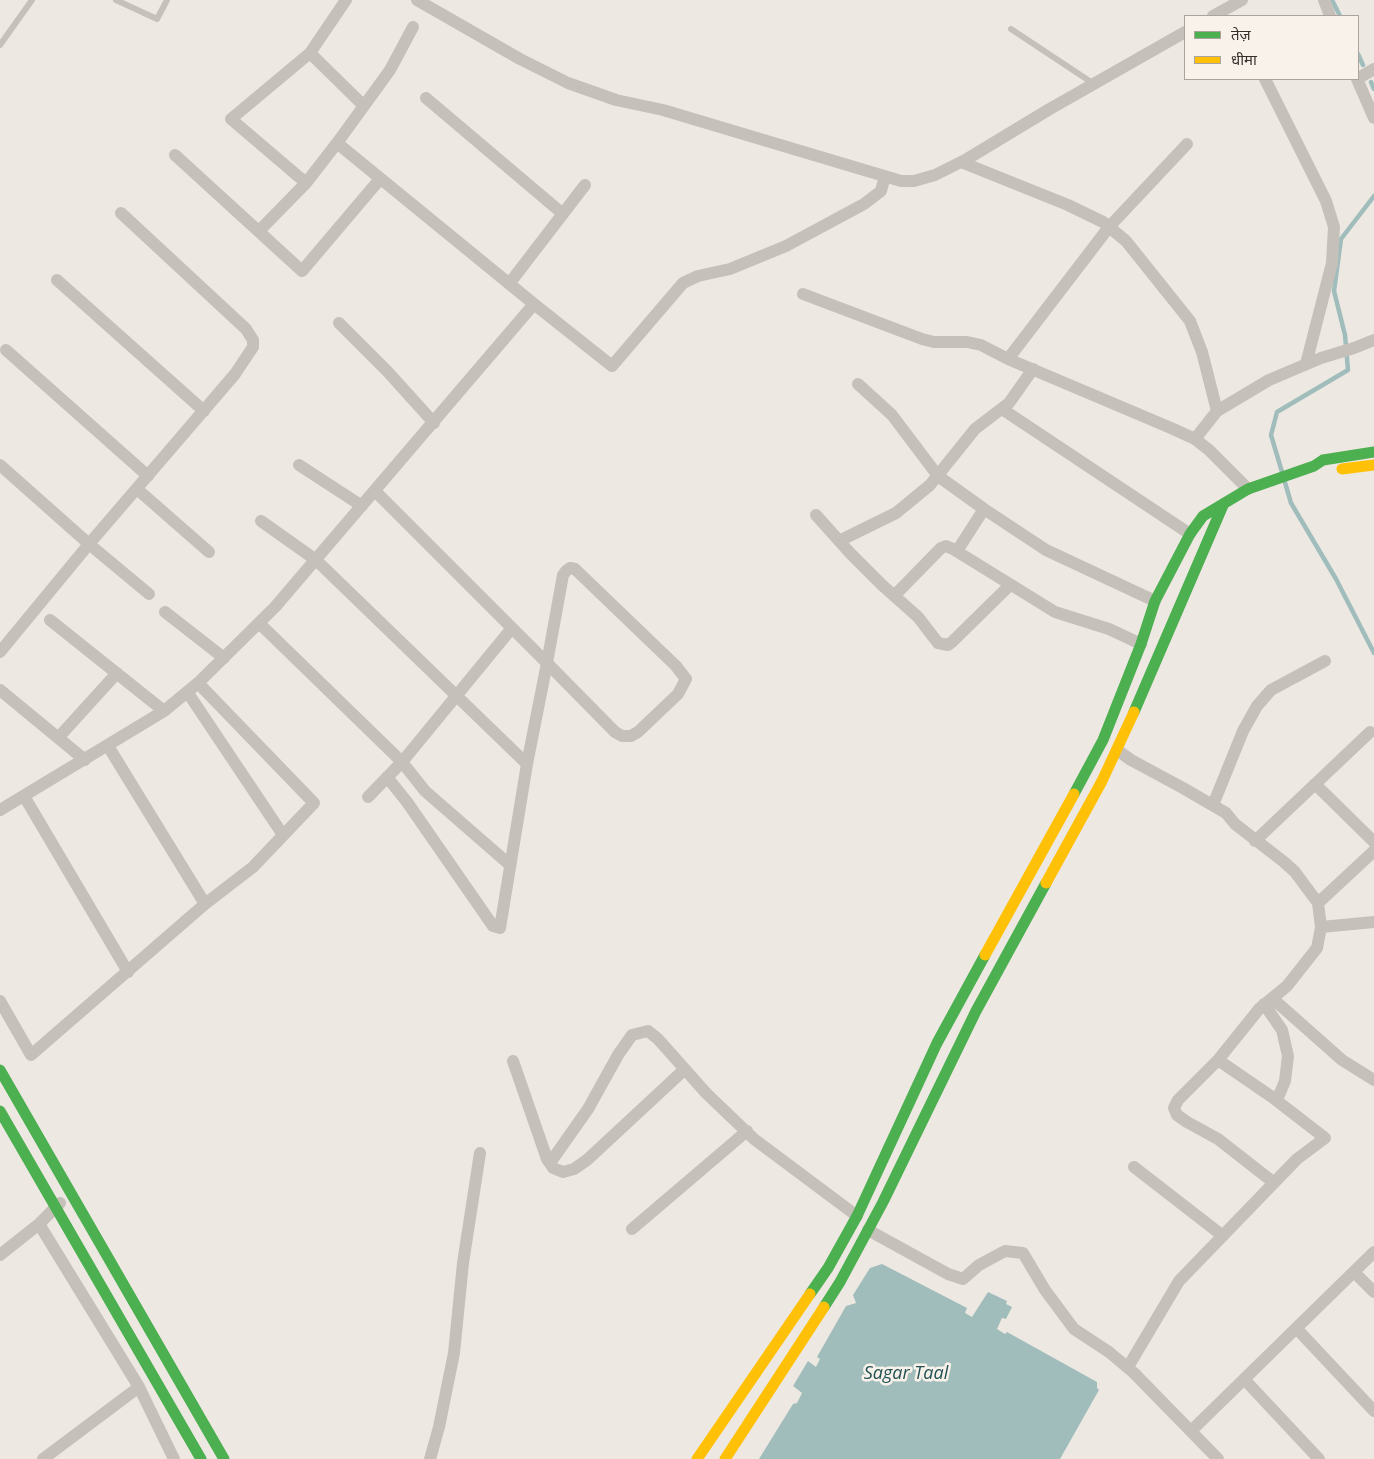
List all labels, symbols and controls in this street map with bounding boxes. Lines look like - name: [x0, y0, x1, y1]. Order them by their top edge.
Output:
- legend: [1184, 15, 1359, 80]
- text: तेज़: [1231, 24, 1251, 44]
- text: धीमा: [1231, 49, 1257, 69]
- water label: Sagar Taal: [864, 1363, 948, 1385]

